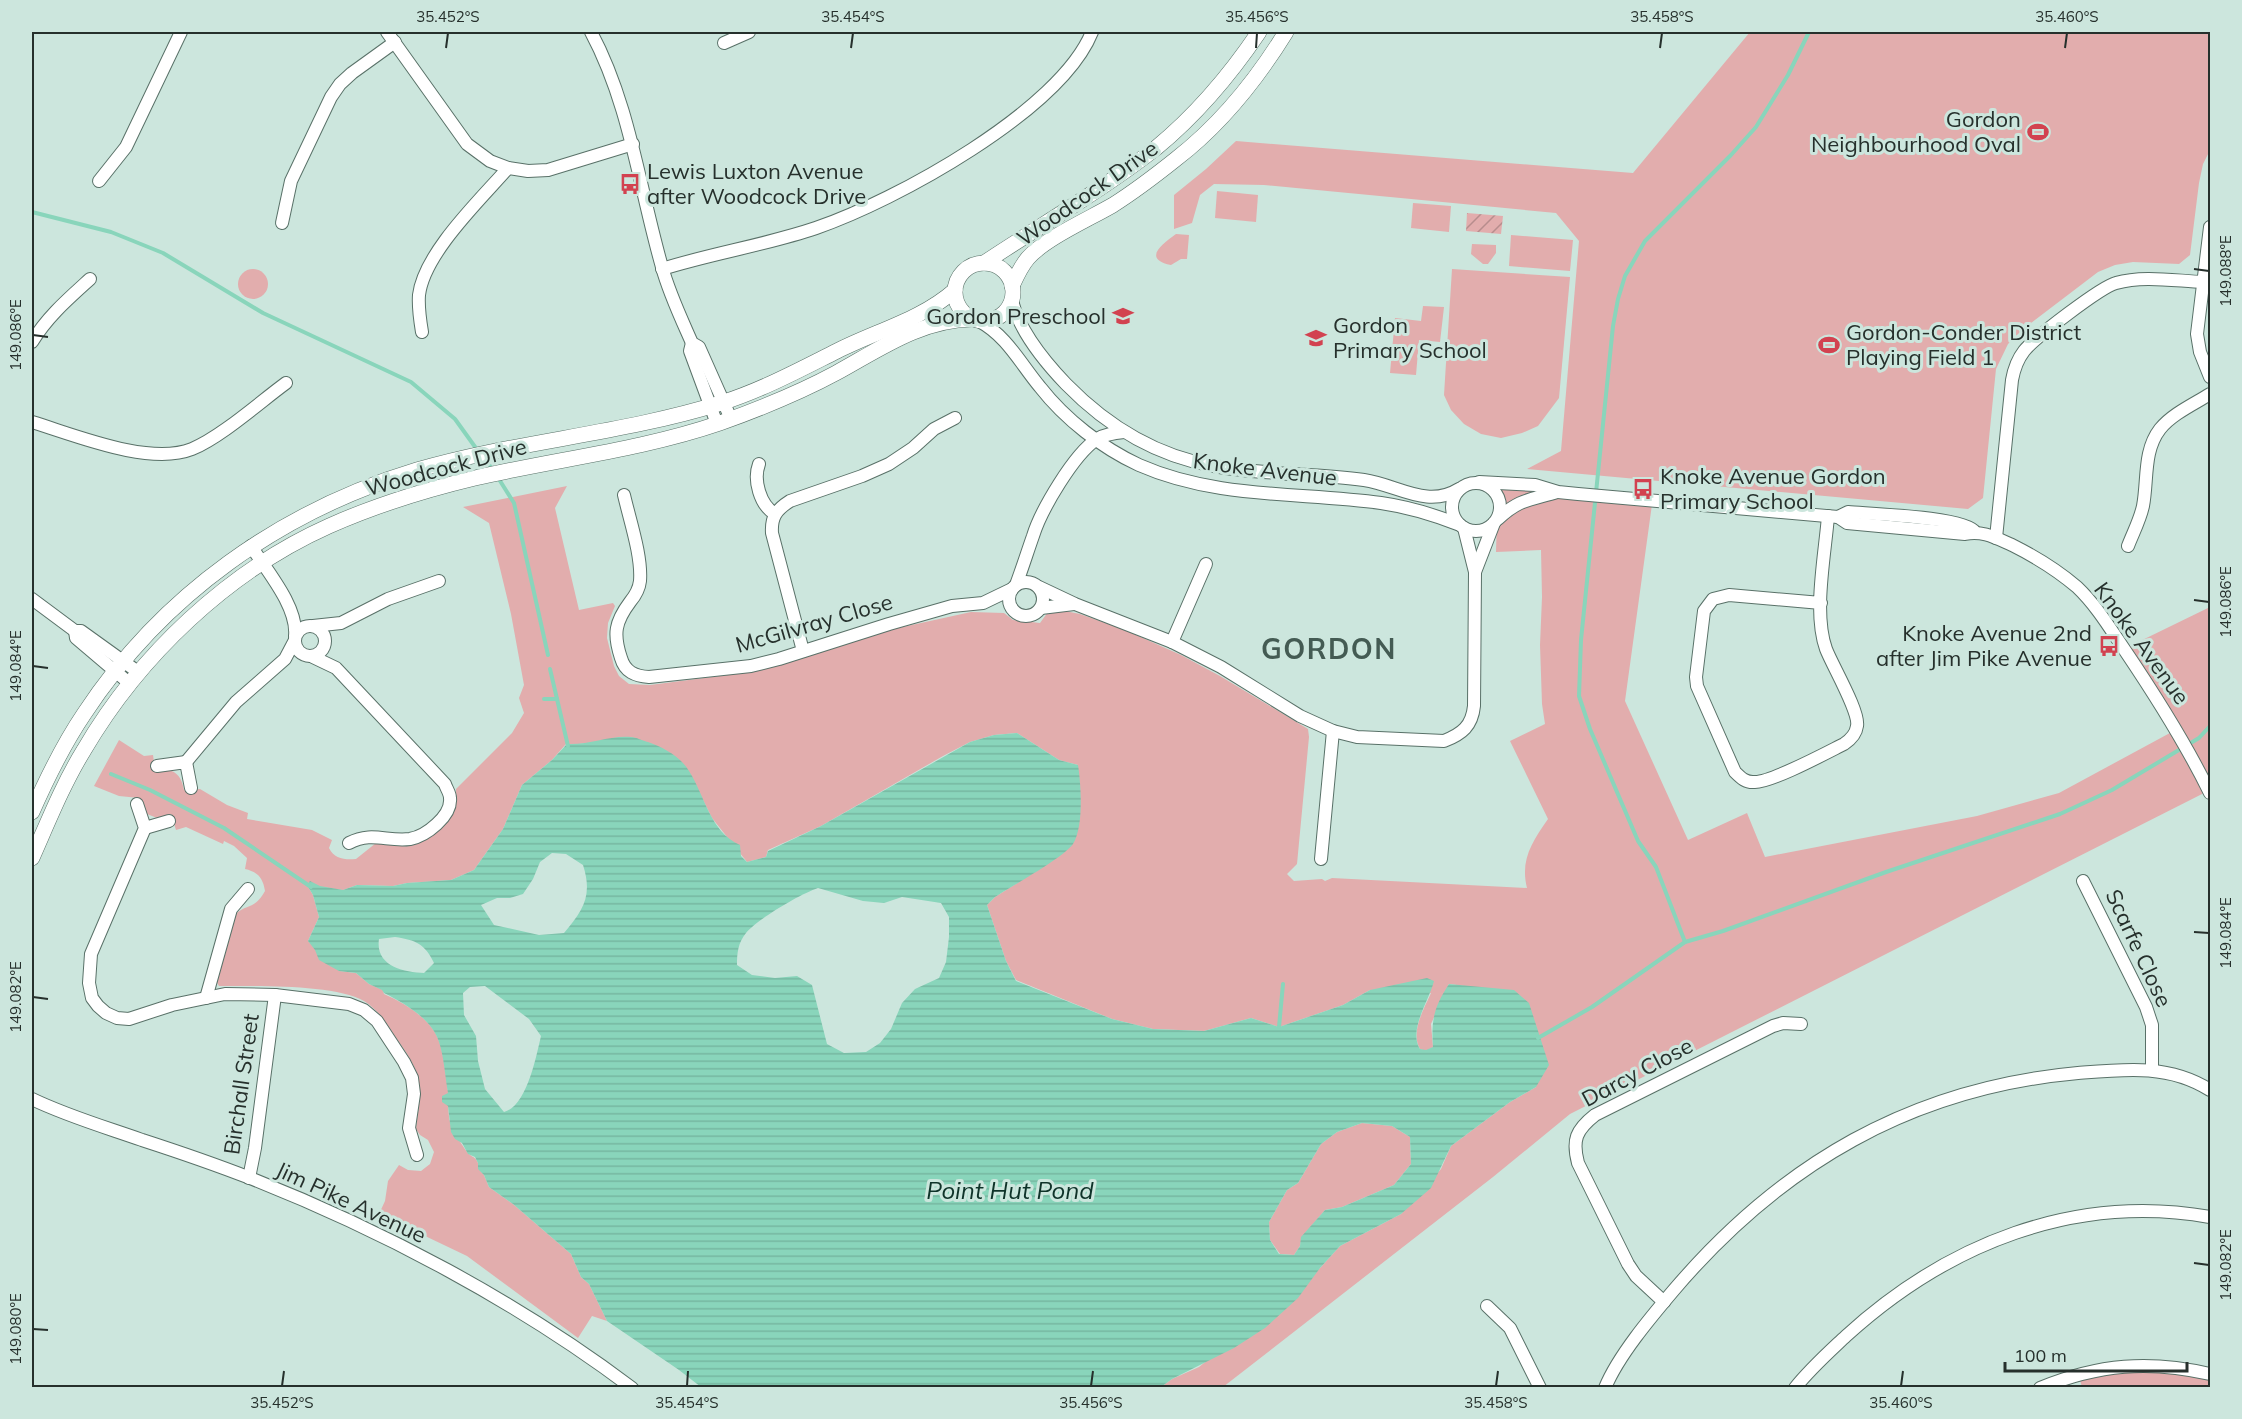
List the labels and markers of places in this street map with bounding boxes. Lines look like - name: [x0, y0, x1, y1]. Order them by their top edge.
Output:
- place label: Gordon Neighbourhood Oval: [1811, 105, 2021, 158]
- sports icon: Gordon Neighbourhood Oval: [2026, 120, 2050, 144]
- place label: Lewis Luxton Avenue after Woodcock Drive: [647, 157, 866, 210]
- bus stop icon: Lewis Luxton Avenue after Woodcock Drive: [618, 172, 642, 196]
- place label: Gordon Preschool: [926, 302, 1106, 330]
- school or university icon: Gordon Preschool: [1111, 304, 1135, 328]
- place label: Gordon Primary School: [1333, 311, 1487, 364]
- place label: Gordon-Conder District Playing Field 1: [1846, 318, 2081, 371]
- school or university icon: Gordon Primary School: [1304, 326, 1328, 350]
- sports icon: Gordon-Conder District Playing Field 1: [1817, 333, 1841, 357]
- place label: Knoke Avenue Gordon Primary School: [1660, 462, 1886, 515]
- bus stop icon: Knoke Avenue Gordon Primary School: [1631, 477, 1655, 501]
- place label: Knoke Avenue 2nd after Jim Pike Avenue: [1876, 619, 2092, 672]
- bus stop icon: Knoke Avenue 2nd after Jim Pike Avenue: [2097, 634, 2121, 658]

